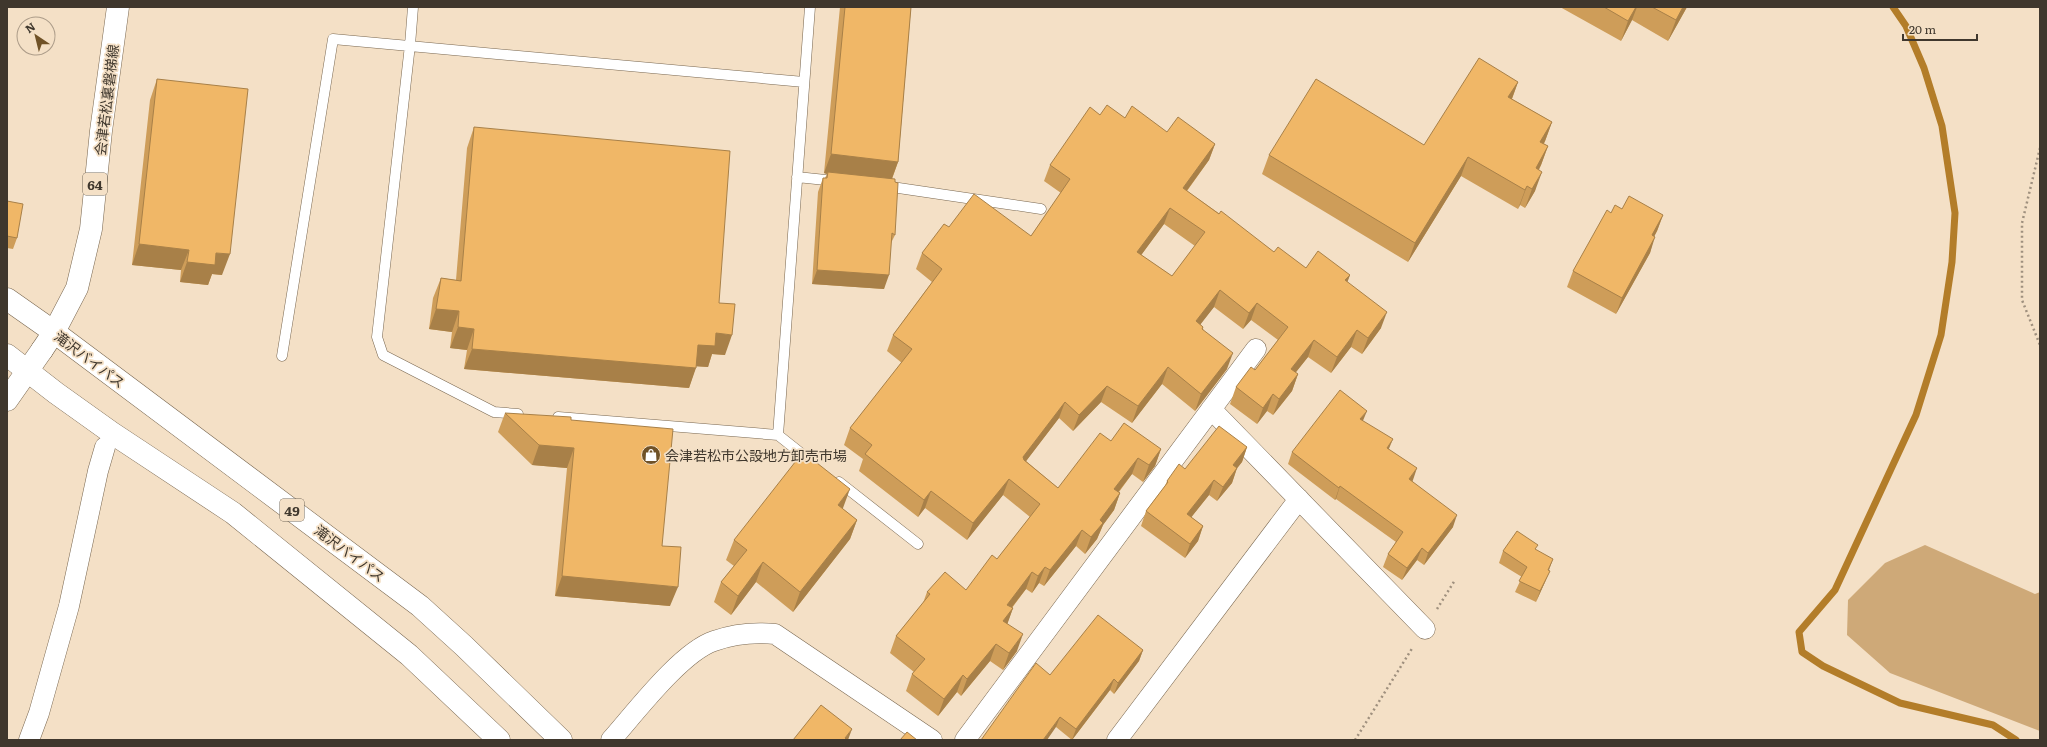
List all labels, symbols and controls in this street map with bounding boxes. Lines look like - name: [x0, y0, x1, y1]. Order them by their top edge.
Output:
- north arrow: [16, 16, 56, 56]
- scale bar: [1903, 16, 1977, 42]
- text: N: [21, 18, 38, 36]
- text: 20 m: [1909, 20, 1936, 38]
- street label: 会津若松裏磐梯線: [89, 43, 123, 157]
- road number: 64: [83, 173, 107, 195]
- street label: 滝沢バイパス: [51, 326, 129, 392]
- shop icon: 会津若松市公設地方卸売市場: [640, 444, 662, 466]
- place label: 会津若松市公設地方卸売市場: [665, 445, 847, 465]
- road number: 49: [280, 499, 304, 521]
- street label: 滝沢バイパス: [311, 520, 389, 586]

